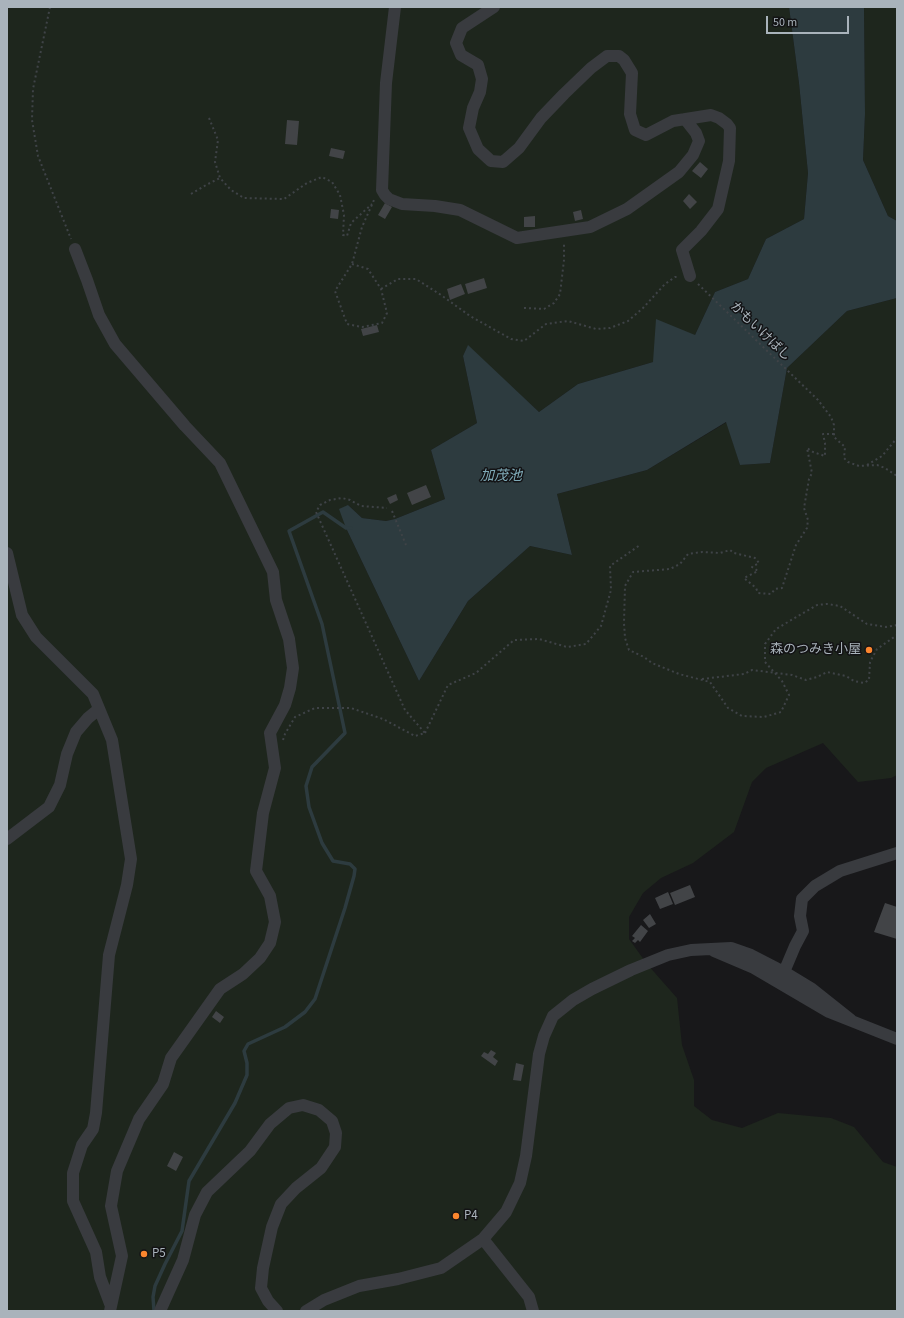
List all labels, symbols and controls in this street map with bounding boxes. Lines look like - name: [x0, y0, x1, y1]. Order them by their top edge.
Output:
- scale bar: [768, 8, 851, 34]
- text: 50 m: [773, 14, 797, 31]
- street label: かもいけばし: [727, 299, 793, 365]
- water label: 加茂池: [480, 469, 522, 485]
- place label: 森のつみき小屋: [770, 642, 861, 658]
- marker: 森のつみき小屋: [864, 645, 874, 655]
- place label: P4: [464, 1208, 478, 1224]
- marker: P4: [451, 1211, 461, 1221]
- place label: P5: [152, 1246, 166, 1262]
- marker: P5: [139, 1249, 149, 1259]

